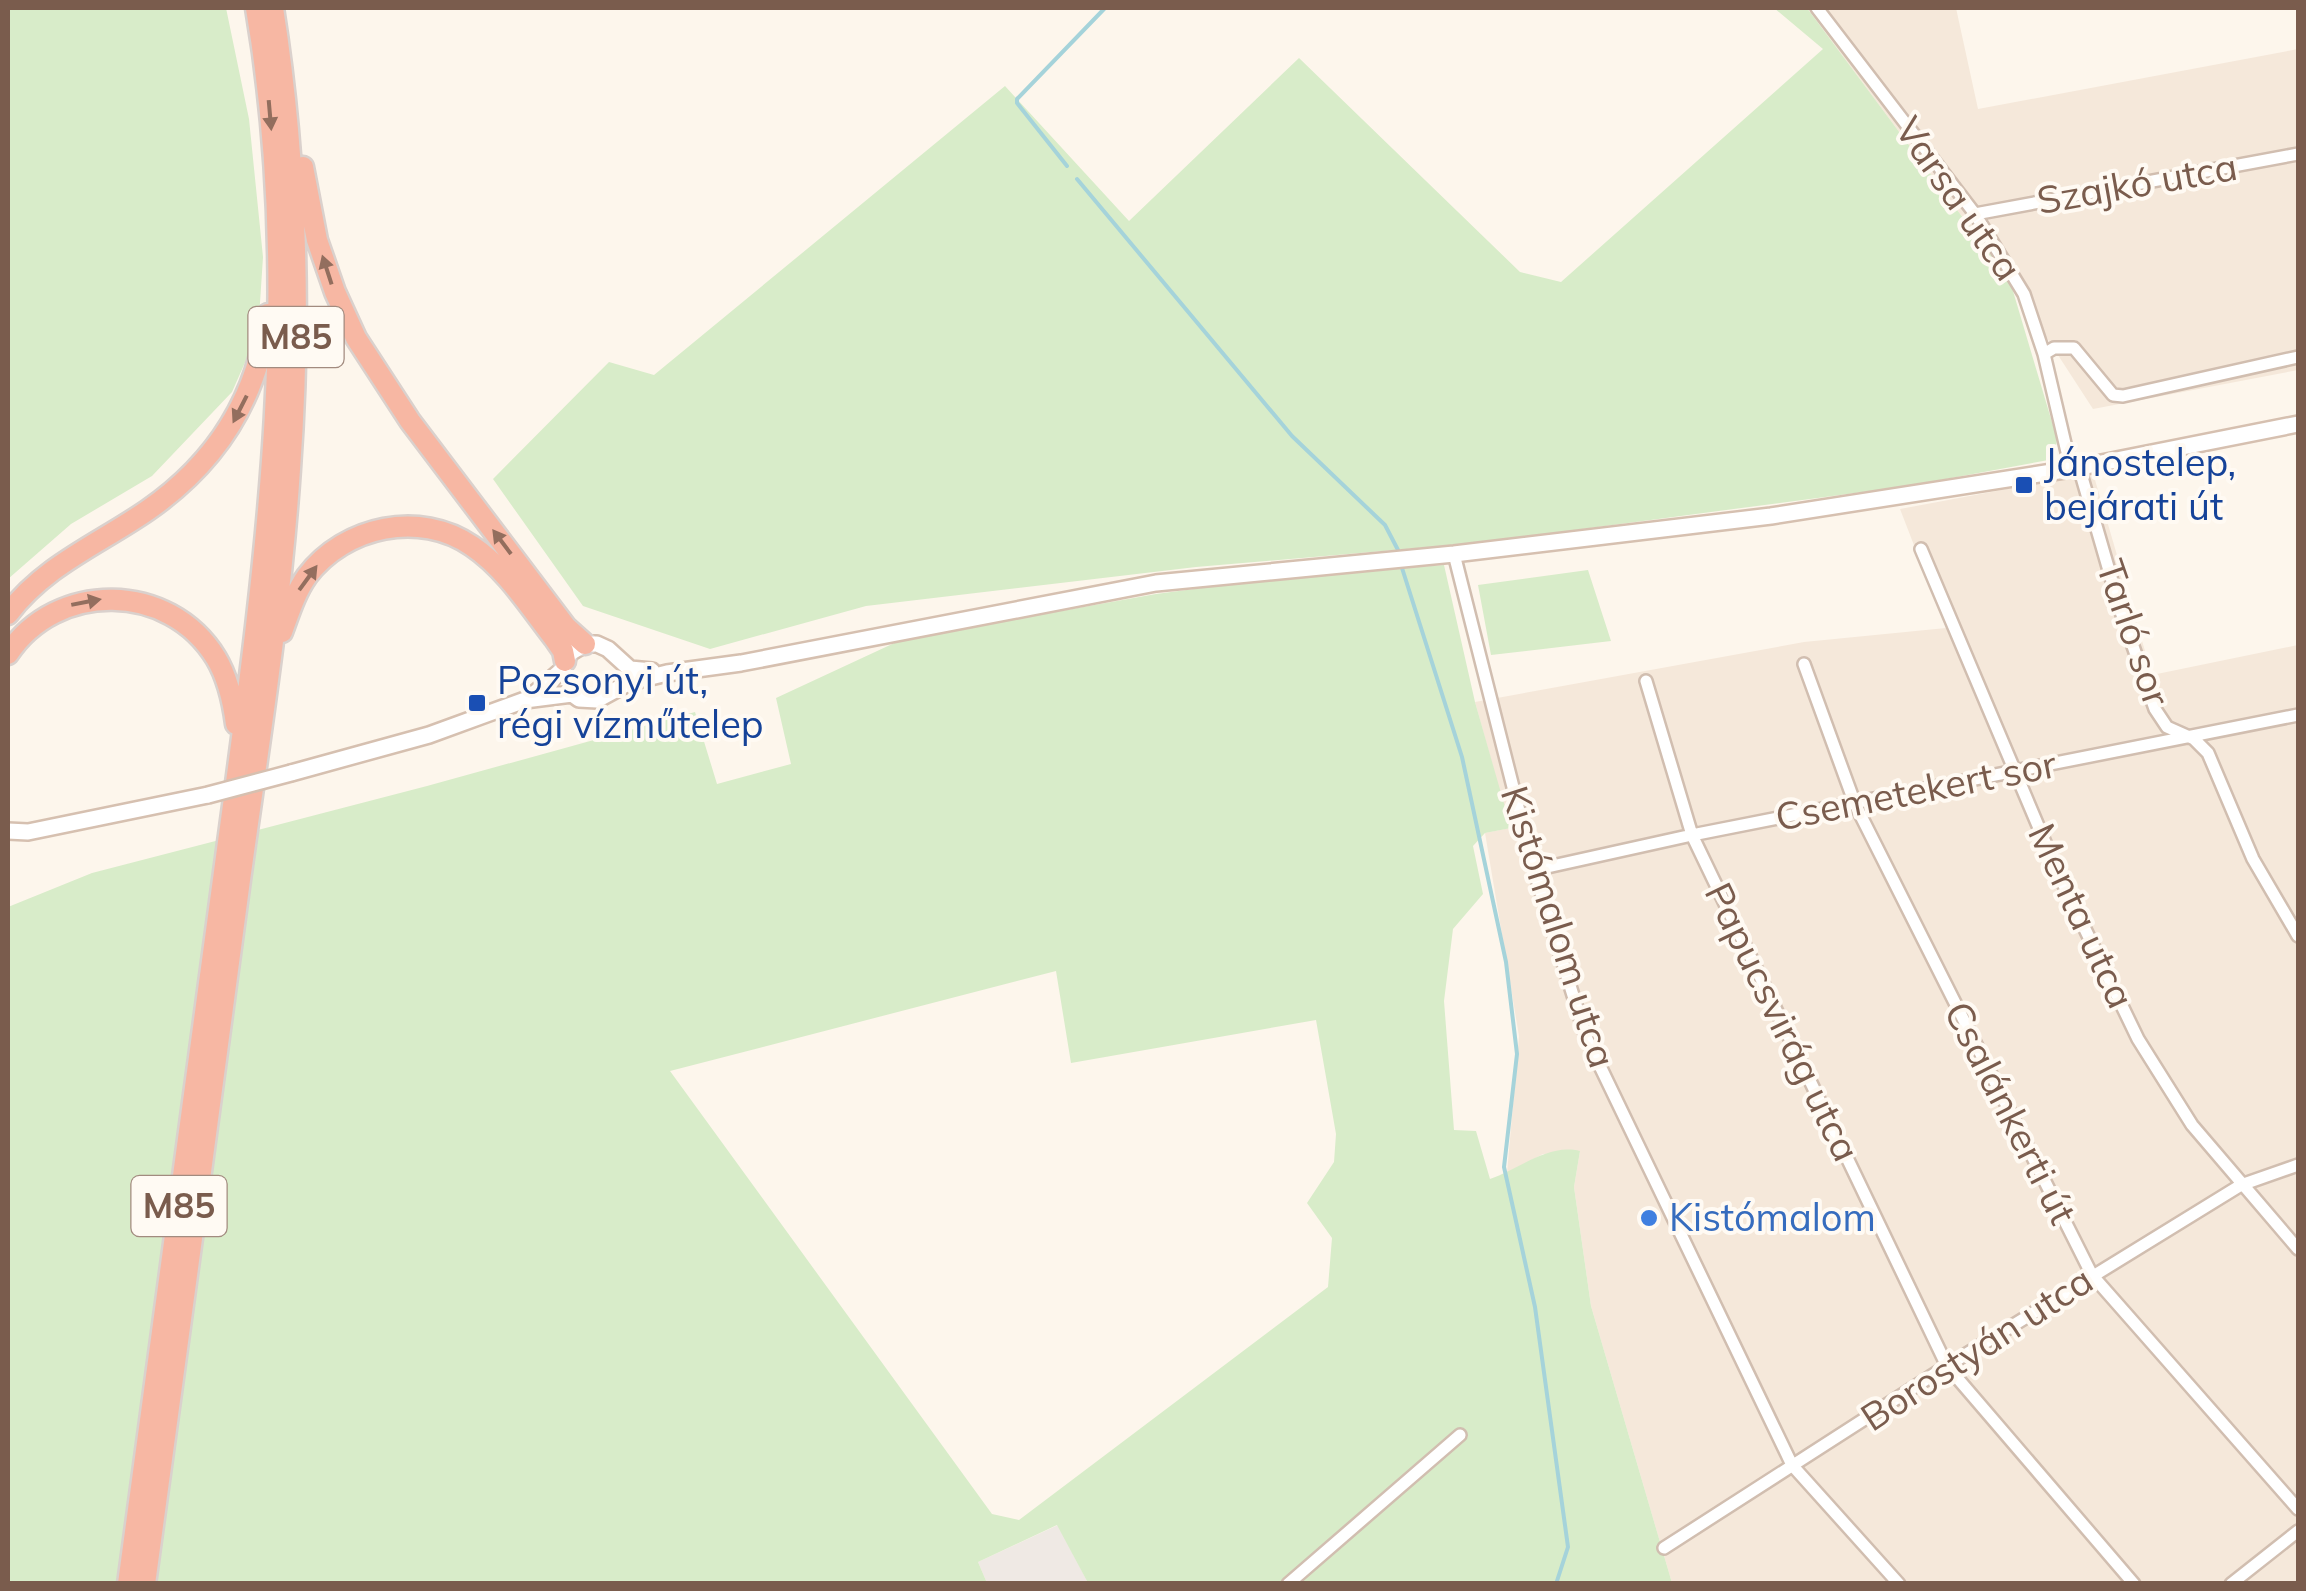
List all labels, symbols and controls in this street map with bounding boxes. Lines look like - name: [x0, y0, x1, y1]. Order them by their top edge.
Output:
- one-way arrow: [263, 100, 279, 132]
- street label: Varsa utca: [1885, 107, 2033, 290]
- street label: Szajkó utca: [2033, 142, 2241, 224]
- one-way arrow: [319, 254, 334, 284]
- road number: M85: [248, 307, 344, 367]
- one-way arrow: [232, 395, 249, 424]
- place label: Jánostelep, bejárati út: [2044, 438, 2236, 530]
- marker: Jánostelep, bejárati út: [2013, 474, 2035, 496]
- one-way arrow: [492, 529, 512, 555]
- street label: Tarló sor: [2087, 553, 2181, 712]
- one-way arrow: [297, 565, 317, 591]
- one-way arrow: [71, 594, 102, 610]
- place label: Pozsonyi út, régi vízműtelep: [497, 656, 764, 748]
- marker: Pozsonyi út, régi vízműtelep: [466, 692, 488, 714]
- street label: Csemetekert sor: [1771, 739, 2060, 841]
- street label: Kistómalom utca: [1491, 780, 1627, 1074]
- street label: Menta utca: [2018, 816, 2146, 1015]
- street label: Papucsvirág utca: [1695, 875, 1871, 1169]
- street label: Csalánkerti út: [1934, 993, 2088, 1232]
- road number: M85: [132, 1176, 226, 1236]
- place label: Kistómalom: [1669, 1193, 1876, 1241]
- marker: Kistómalom: [1638, 1207, 1660, 1229]
- street label: Borostyán utca: [1852, 1255, 2101, 1441]

